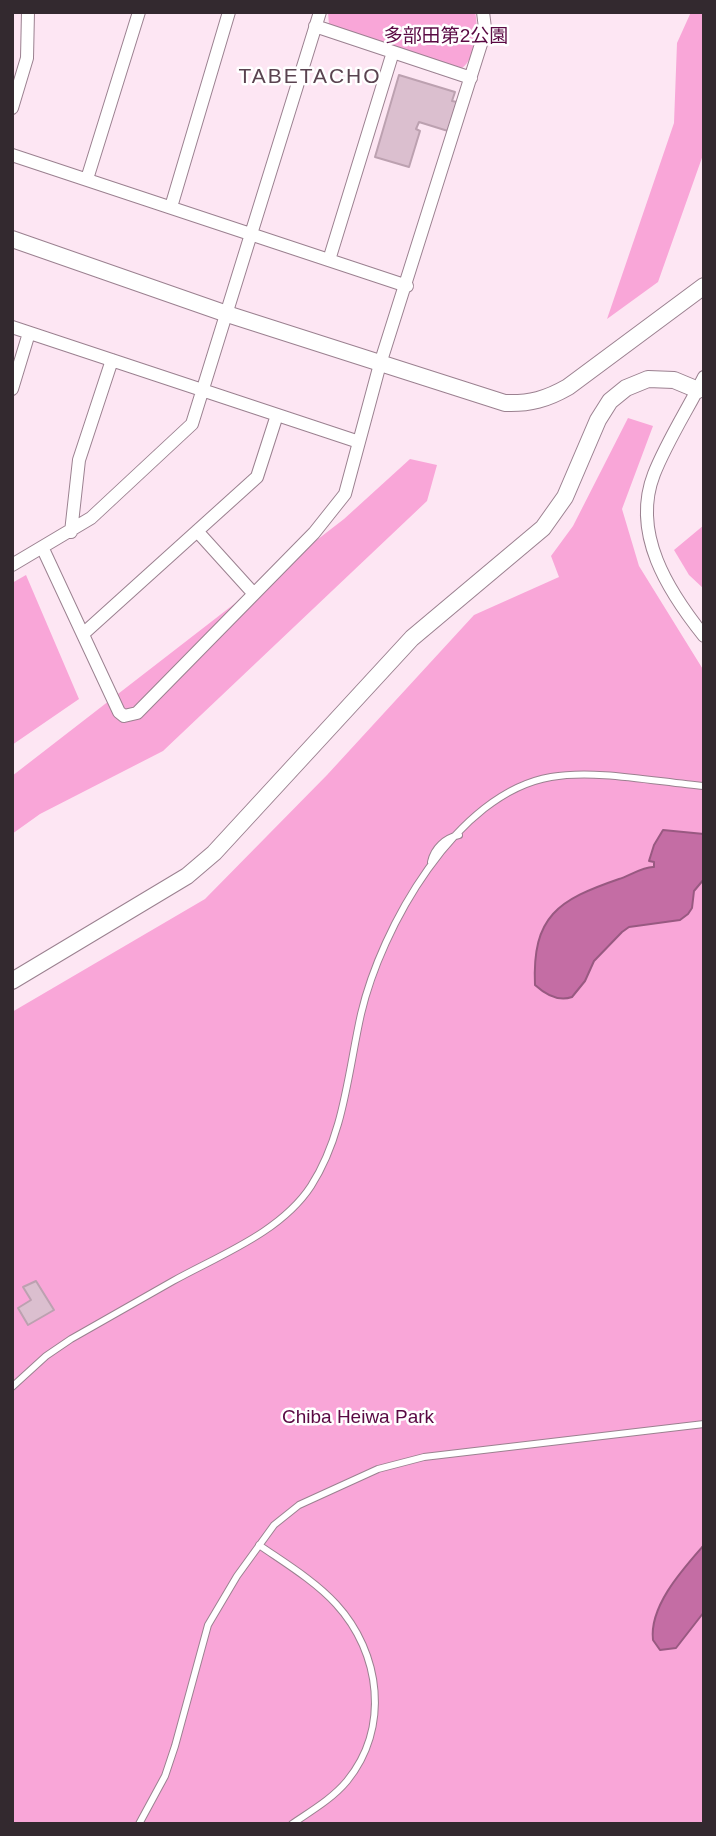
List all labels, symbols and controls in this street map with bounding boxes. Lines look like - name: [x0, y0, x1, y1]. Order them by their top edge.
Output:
- park label: 多部田第2公園: [384, 26, 508, 48]
- district label: TABETACHO: [240, 64, 380, 90]
- park label: Chiba Heiwa Park: [282, 1407, 434, 1429]

